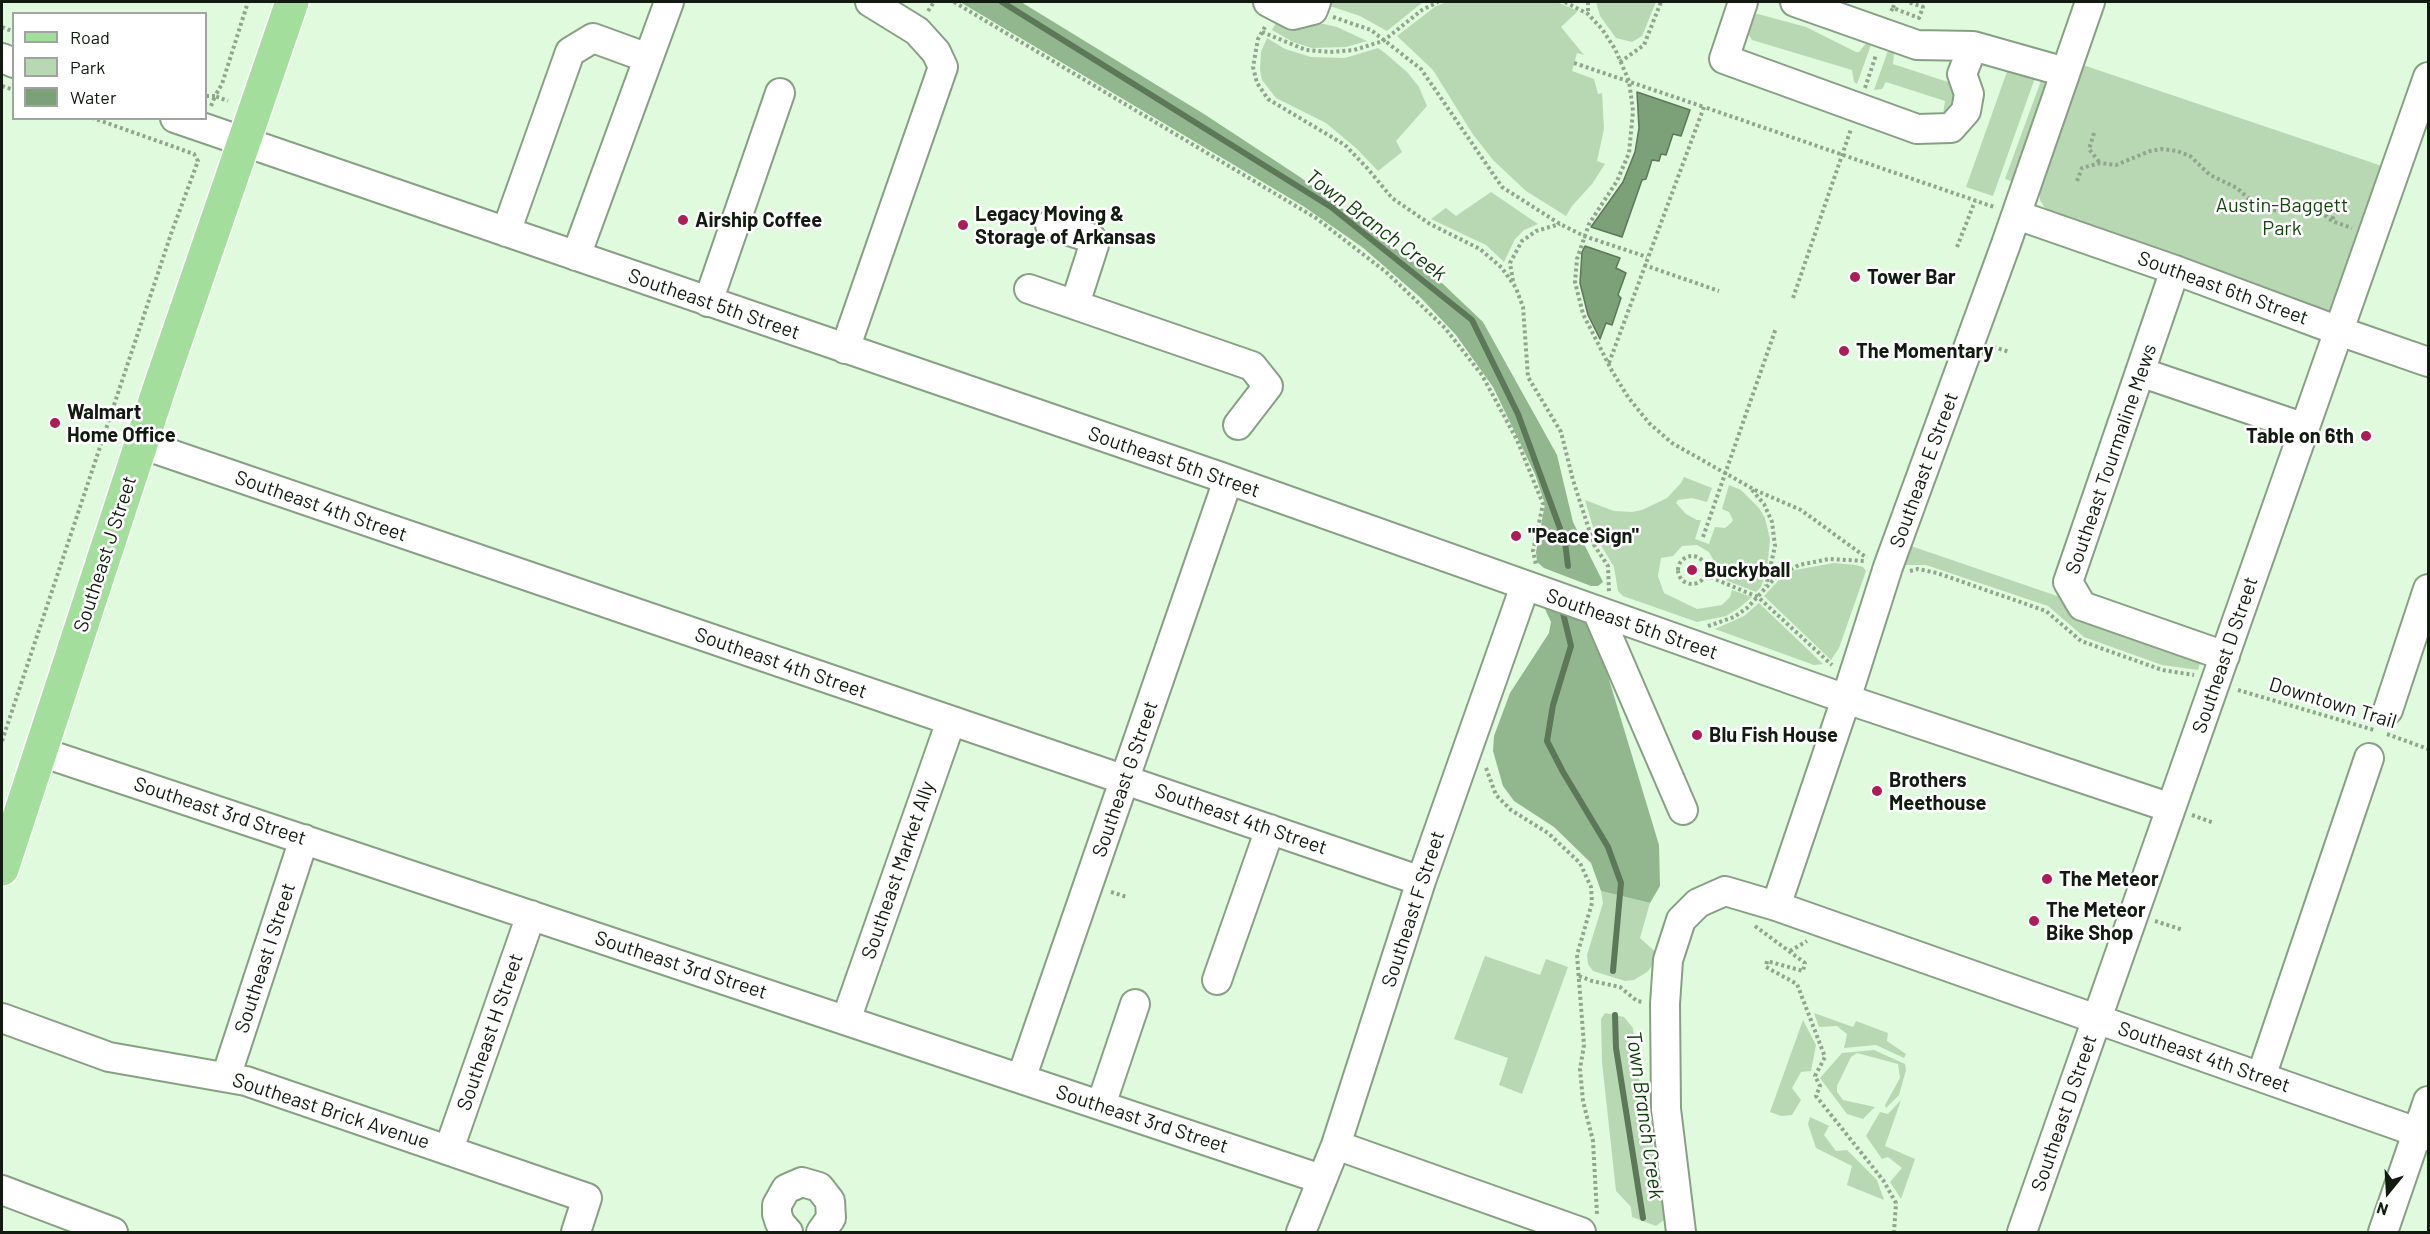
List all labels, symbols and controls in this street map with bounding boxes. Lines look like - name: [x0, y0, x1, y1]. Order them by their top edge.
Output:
- legend: [12, 12, 207, 120]
- text: Road: [70, 26, 110, 48]
- text: Park: [70, 56, 105, 78]
- text: Water: [70, 86, 117, 108]
- water label: Town Branch Creek: [1301, 164, 1451, 286]
- park label: Austin-Baggett Park: [2216, 193, 2348, 240]
- place label: Legacy Moving & Storage of Arkansas: [975, 202, 1156, 249]
- place label: Airship Coffee: [695, 208, 822, 232]
- marker: Airship Coffee: [676, 213, 690, 227]
- marker: Legacy Moving & Storage of Arkansas: [956, 218, 970, 232]
- street label: Southeast 6th Street: [2134, 246, 2312, 330]
- street label: Southeast 5th Street: [625, 263, 803, 345]
- place label: Tower Bar: [1867, 265, 1956, 289]
- marker: Tower Bar: [1848, 270, 1862, 284]
- place label: The Momentary: [1856, 339, 1994, 363]
- street label: Southeast Tourmaline Mews: [2060, 341, 2162, 577]
- marker: The Momentary: [1837, 344, 1851, 358]
- street label: Southeast E Street: [1885, 389, 1963, 551]
- place label: Walmart Home Office: [67, 400, 176, 447]
- marker: Walmart Home Office: [48, 416, 62, 430]
- street label: Southeast 5th Street: [1085, 421, 1263, 503]
- place label: Table on 6th: [2246, 424, 2354, 448]
- marker: Table on 6th: [2359, 429, 2373, 443]
- street label: Southeast 4th Street: [232, 465, 410, 547]
- street label: Southeast J Street: [68, 473, 142, 635]
- place label: "Peace Sign": [1528, 524, 1639, 548]
- marker: "Peace Sign": [1509, 529, 1523, 543]
- place label: Buckyball: [1704, 558, 1790, 582]
- marker: Buckyball: [1685, 563, 1699, 577]
- street label: Southeast D Street: [2187, 574, 2263, 736]
- street label: Southeast 5th Street: [1543, 583, 1721, 665]
- street label: Southeast 4th Street: [692, 622, 870, 704]
- street label: Downtown Trail: [2266, 672, 2400, 734]
- street label: Southeast G Street: [1087, 698, 1163, 860]
- place label: Blu Fish House: [1709, 723, 1838, 747]
- marker: Blu Fish House: [1690, 728, 1704, 742]
- place label: Brothers Meethouse: [1889, 768, 1986, 815]
- street label: Southeast 3rd Street: [131, 772, 309, 850]
- street label: Southeast Market Ally: [856, 778, 940, 962]
- street label: Southeast 4th Street: [1152, 778, 1330, 860]
- marker: Brothers Meethouse: [1870, 784, 1884, 798]
- street label: Southeast F Street: [1376, 828, 1450, 990]
- place label: The Meteor: [2059, 867, 2159, 891]
- marker: The Meteor: [2040, 872, 2054, 886]
- street label: Southeast I Street: [229, 880, 301, 1036]
- place label: The Meteor Bike Shop: [2046, 898, 2146, 945]
- marker: The Meteor Bike Shop: [2027, 914, 2041, 928]
- street label: Southeast 3rd Street: [592, 926, 770, 1004]
- street label: Southeast H Street: [452, 950, 528, 1114]
- street label: Southeast 4th Street: [2115, 1016, 2293, 1098]
- water label: Town Branch Creek: [1621, 1029, 1669, 1201]
- street label: Southeast D Street: [2026, 1032, 2102, 1194]
- street label: Southeast Brick Avenue: [229, 1068, 433, 1154]
- street label: Southeast 3rd Street: [1053, 1080, 1231, 1158]
- north arrow: [2358, 1162, 2418, 1222]
- text: N: [2374, 1199, 2390, 1220]

